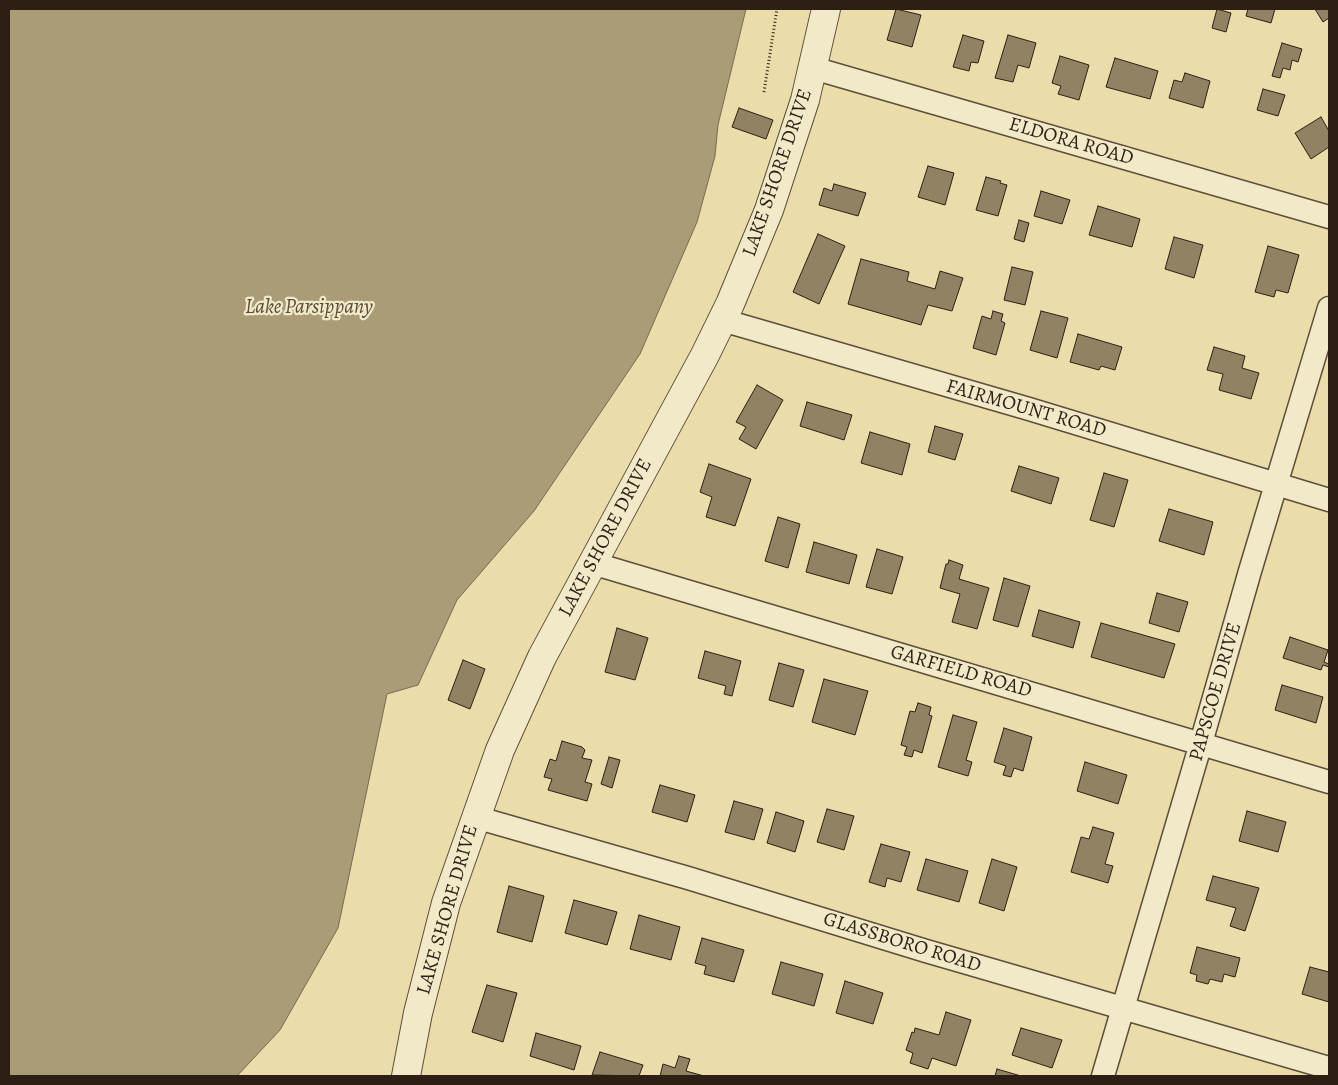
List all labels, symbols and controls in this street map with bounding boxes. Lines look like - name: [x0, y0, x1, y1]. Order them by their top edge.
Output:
- street label: LAKE SHORE DRIVE: [738, 86, 818, 260]
- street label: ELDORA ROAD: [1006, 113, 1136, 171]
- water label: Lake Parsippany: [245, 295, 373, 321]
- street label: FAIRMOUNT ROAD: [943, 375, 1109, 443]
- street label: LAKE SHORE DRIVE: [554, 455, 658, 621]
- street label: PAPSCOE DRIVE: [1185, 620, 1247, 764]
- street label: GARFIELD ROAD: [888, 640, 1034, 704]
- street label: LAKE SHORE DRIVE: [412, 822, 484, 998]
- street label: GLASSBORO ROAD: [820, 908, 984, 978]

